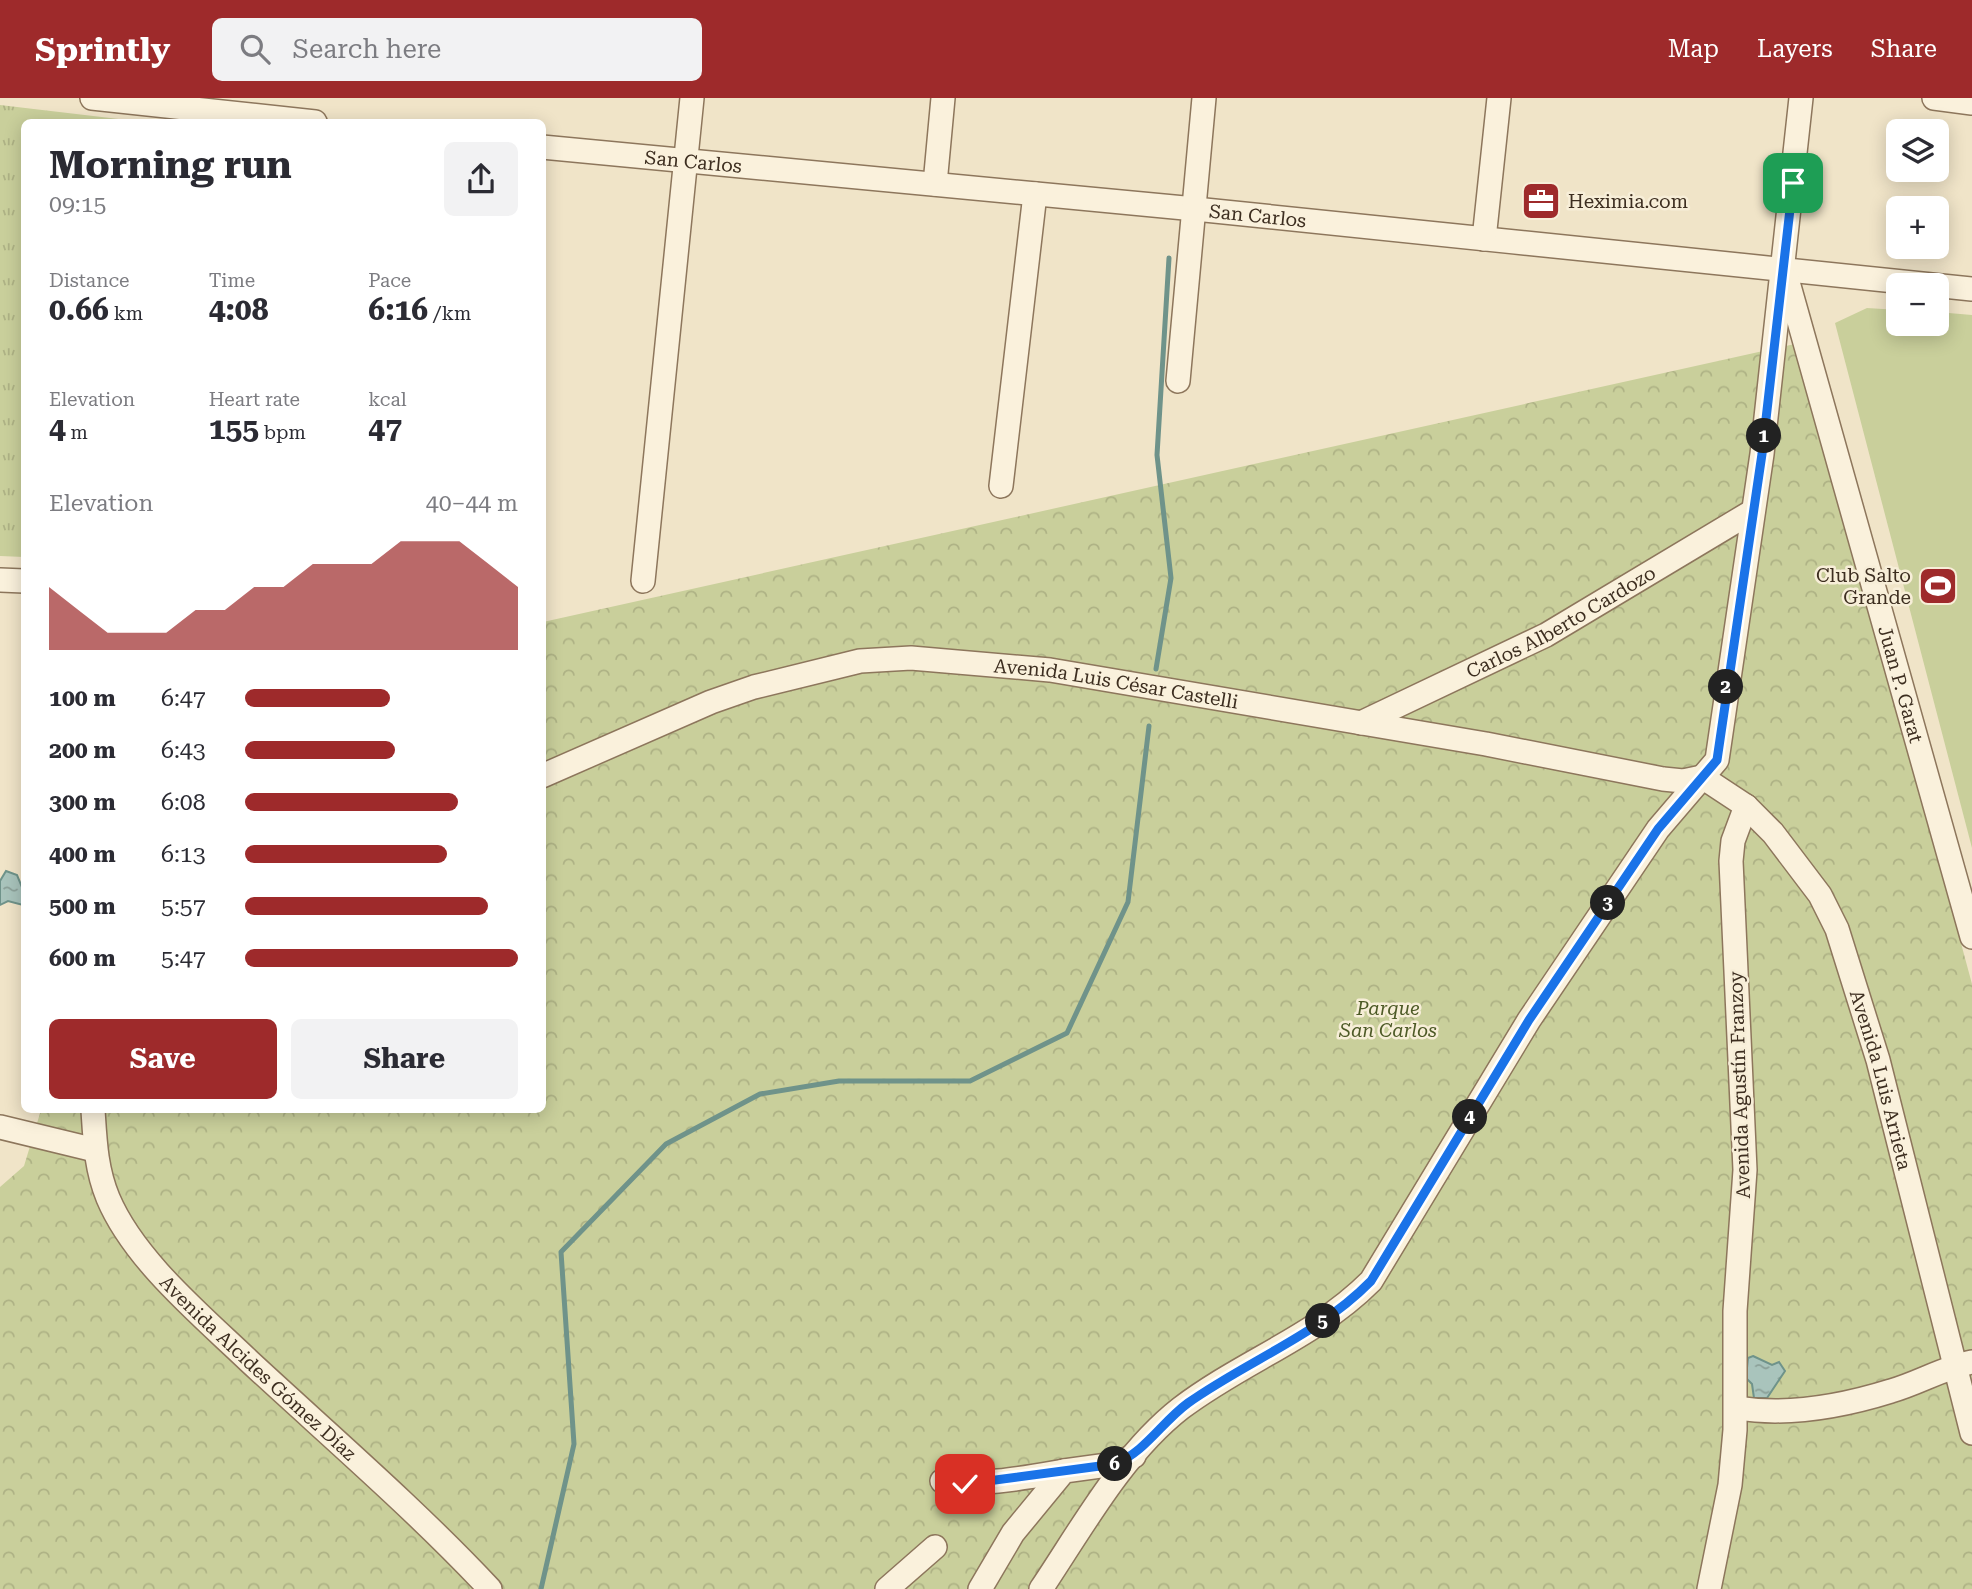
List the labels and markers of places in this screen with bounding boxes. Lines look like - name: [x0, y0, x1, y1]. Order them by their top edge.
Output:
- pin: [1763, 153, 1823, 213]
- office icon: Heximia.com: [1520, 180, 1562, 222]
- place label: Heximia.com: [1568, 190, 1688, 213]
- pin: 1: [1746, 418, 1782, 454]
- place label: Club Salto Grande: [1816, 564, 1911, 609]
- sports icon: Club Salto Grande: [1917, 565, 1959, 607]
- pin: 2: [1708, 670, 1744, 704]
- pin: 3: [1590, 886, 1626, 920]
- pin: 4: [1452, 1100, 1488, 1134]
- pin: 5: [1306, 1304, 1340, 1338]
- pin: 6: [1098, 1446, 1132, 1482]
- pin: [935, 1454, 995, 1514]

